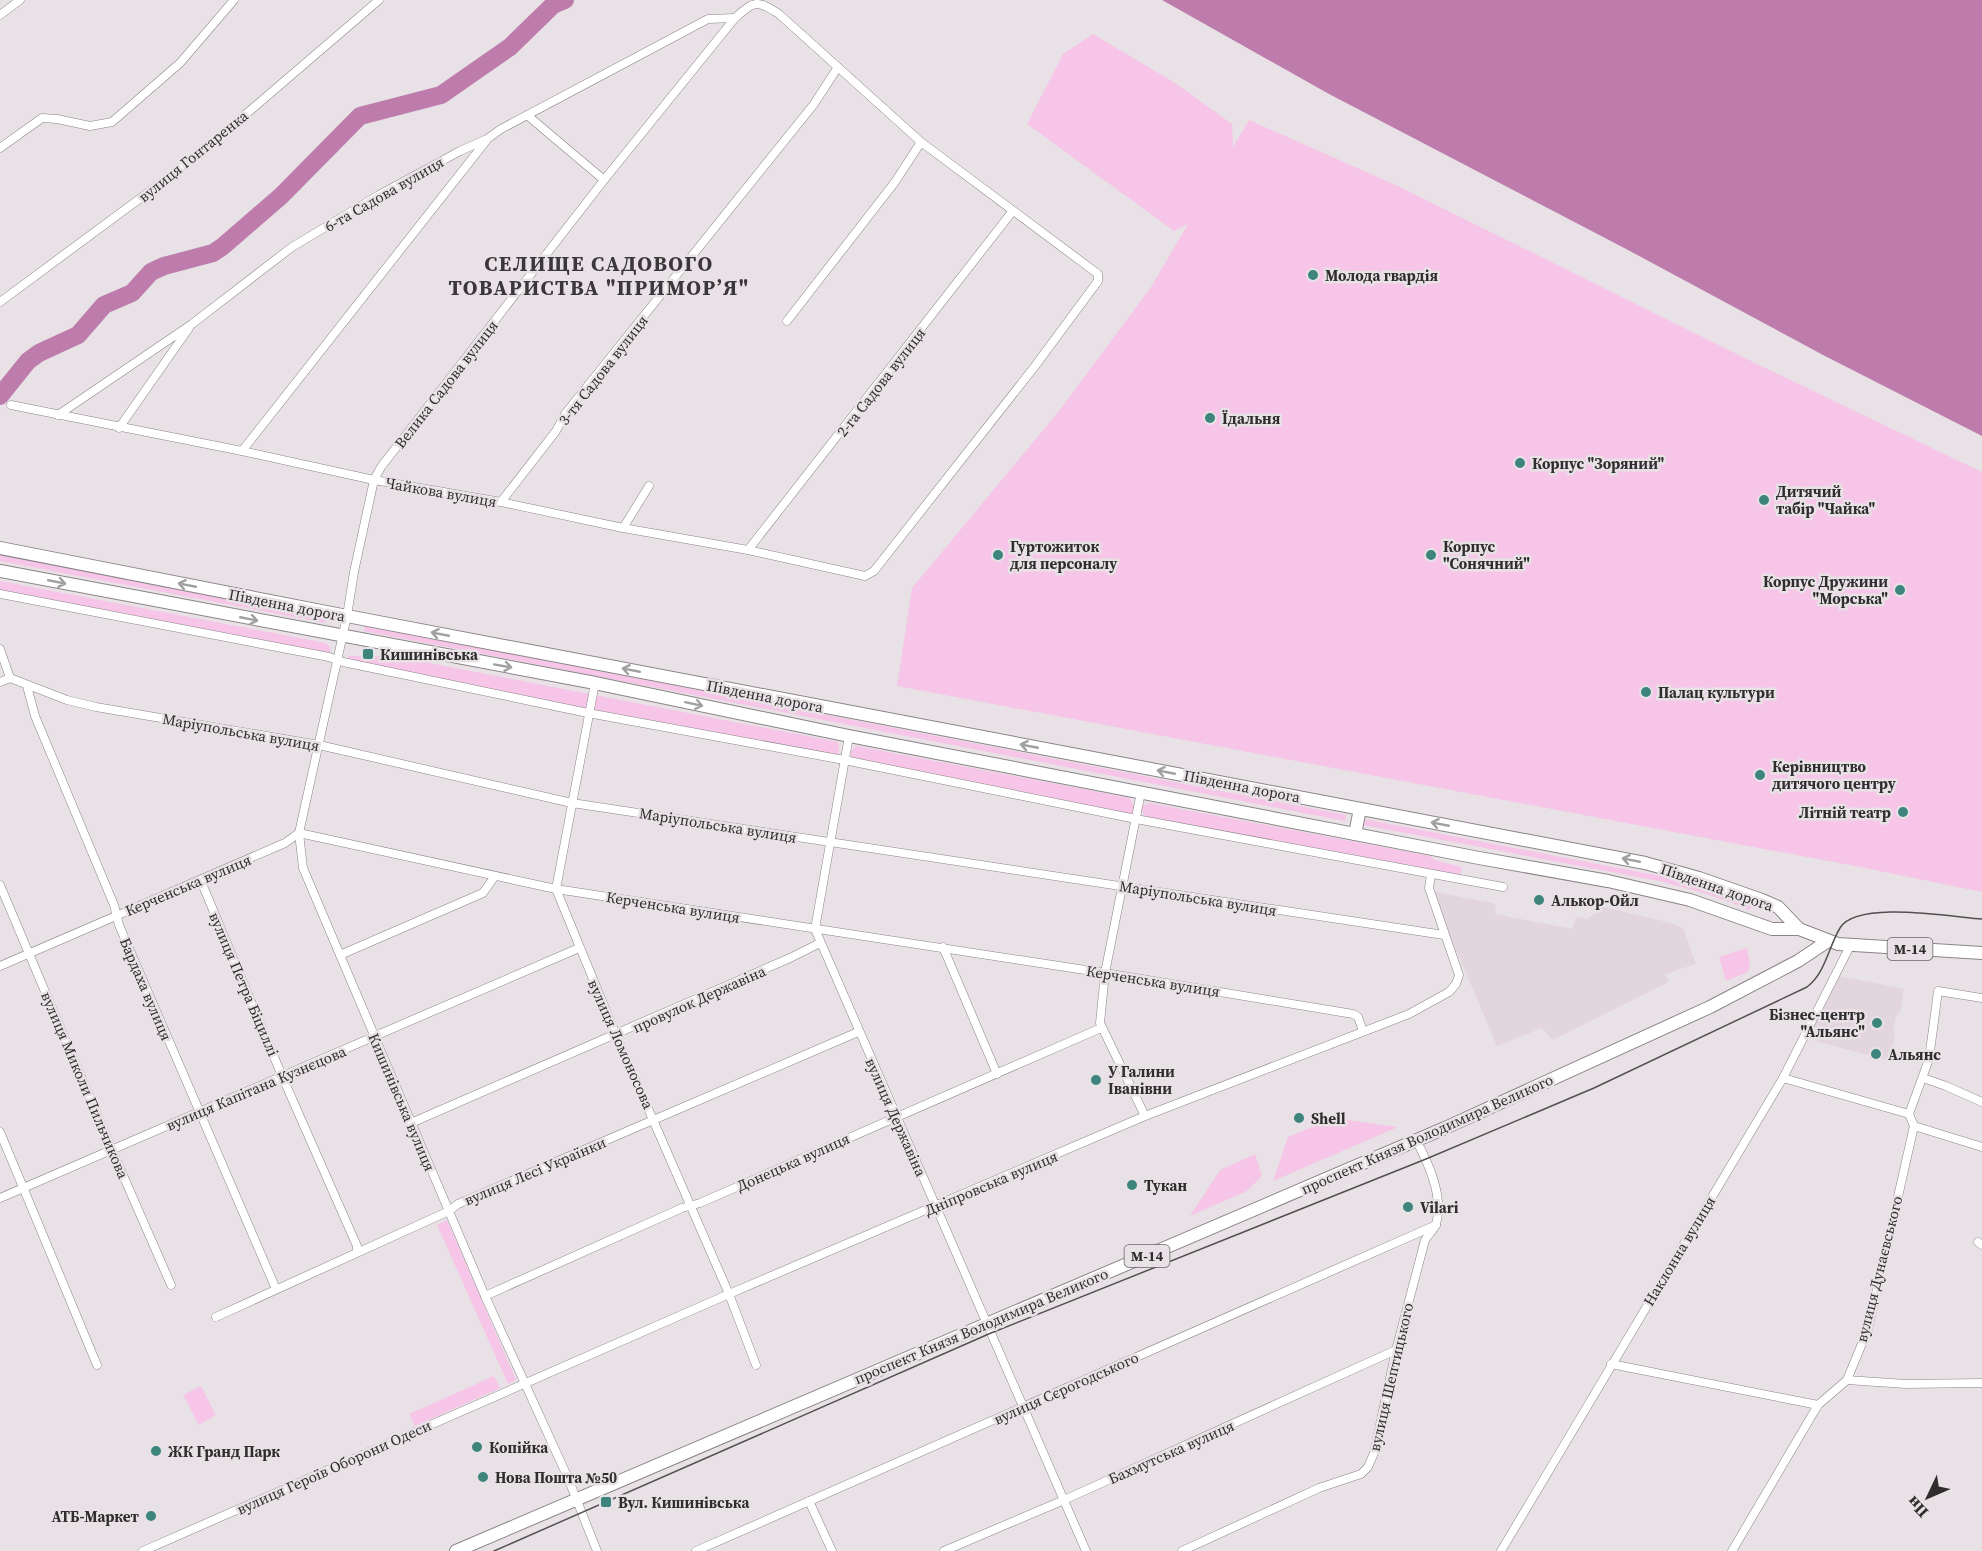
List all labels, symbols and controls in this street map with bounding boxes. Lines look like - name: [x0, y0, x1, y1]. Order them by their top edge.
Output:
- street label: вулиця Гонтаренка: [134, 105, 253, 207]
- street label: 6-та Садова вулиця: [321, 151, 447, 237]
- district label: СЕЛИЩЕ САДОВОГО ТОВАРИСТВА "ПРИМОР’Я": [448, 249, 750, 302]
- place label: Молода гвардія: [1325, 265, 1438, 286]
- marker: Молода гвардія: [1306, 268, 1320, 282]
- street label: 3-тя Садова вулиця: [553, 311, 653, 429]
- street label: Велика Садова вулиця: [389, 316, 503, 452]
- street label: 2-га Садова вулиця: [832, 323, 930, 441]
- place label: Їдальня: [1222, 408, 1281, 429]
- marker: Їдальня: [1203, 411, 1217, 425]
- place label: Корпус "Зоряний": [1532, 453, 1665, 474]
- marker: Корпус "Зоряний": [1513, 456, 1527, 470]
- street label: Чайкова вулиця: [384, 472, 498, 512]
- place label: Дитячий табір "Чайка": [1776, 481, 1875, 519]
- marker: Дитячий табір "Чайка": [1757, 493, 1771, 507]
- place label: Гуртожиток для персоналу: [1010, 536, 1117, 574]
- place label: Корпус "Сонячний": [1443, 536, 1530, 574]
- marker: Гуртожиток для персоналу: [991, 548, 1005, 562]
- marker: Корпус "Сонячний": [1424, 548, 1438, 562]
- place label: Корпус Дружини "Морська": [1763, 571, 1888, 609]
- one-way arrow: [47, 577, 67, 588]
- one-way arrow: [177, 579, 197, 590]
- street label: Південна дорога: [227, 583, 347, 627]
- marker: Корпус Дружини "Морська": [1893, 583, 1907, 597]
- one-way arrow: [239, 614, 258, 625]
- one-way arrow: [430, 628, 450, 639]
- place label: Кишинівська: [380, 644, 479, 665]
- marker: Кишинівська: [361, 647, 375, 661]
- one-way arrow: [492, 661, 512, 672]
- one-way arrow: [622, 664, 642, 675]
- street label: Південна дорога: [705, 674, 825, 718]
- place label: Палац культури: [1658, 682, 1775, 703]
- marker: Палац культури: [1639, 685, 1653, 699]
- one-way arrow: [684, 698, 703, 710]
- street label: Маріупольська вулиця: [161, 708, 321, 756]
- one-way arrow: [1020, 740, 1040, 751]
- place label: Керівництво дитячого центру: [1772, 756, 1896, 794]
- street label: Південна дорога: [1182, 764, 1302, 808]
- one-way arrow: [1156, 766, 1176, 777]
- marker: Керівництво дитячого центру: [1753, 768, 1767, 782]
- street label: Маріупольська вулиця: [638, 802, 798, 848]
- place label: Літній театр: [1799, 802, 1891, 823]
- marker: Літній театр: [1896, 805, 1910, 819]
- one-way arrow: [1431, 818, 1450, 829]
- street label: Керченська вулиця: [122, 849, 254, 921]
- one-way arrow: [1622, 854, 1642, 865]
- street label: Південна дорога: [1658, 858, 1777, 916]
- street label: Маріупольська вулиця: [1118, 875, 1278, 921]
- street label: Керченська вулиця: [605, 886, 741, 928]
- place label: Алькор-Ойл: [1551, 890, 1639, 911]
- marker: Алькор-Ойл: [1532, 893, 1546, 907]
- street label: вулиця Петра Біциллі: [204, 909, 284, 1059]
- street label: Бардаха вулиця: [115, 934, 177, 1044]
- road number: М-14: [1888, 938, 1932, 960]
- street label: провулок Державіна: [629, 960, 769, 1038]
- street label: Керченська вулиця: [1085, 960, 1221, 1002]
- street label: вулиця Ломоносова: [583, 976, 659, 1112]
- street label: вулиця Миколи Пильчикова: [36, 988, 134, 1182]
- place label: Бізнес-центр "Альянс": [1769, 1004, 1865, 1042]
- marker: Бізнес-центр "Альянс": [1870, 1016, 1884, 1030]
- street label: Кишинівська вулиця: [363, 1030, 441, 1174]
- street label: вулиця Капітана Кузнєцова: [163, 1040, 350, 1136]
- place label: Альянс: [1888, 1044, 1941, 1065]
- marker: Альянс: [1869, 1047, 1883, 1061]
- street label: вулиця Державіна: [860, 1054, 932, 1180]
- place label: У Галини Іванівни: [1108, 1061, 1175, 1099]
- street label: проспект Князя Володимира Великого: [1298, 1069, 1556, 1199]
- marker: У Галини Іванівни: [1089, 1073, 1103, 1087]
- place label: Shell: [1311, 1108, 1346, 1129]
- marker: Shell: [1292, 1111, 1306, 1125]
- street label: Донецька вулиця: [733, 1128, 853, 1196]
- street label: вулиця Лесі Українки: [461, 1131, 609, 1210]
- street label: Дніпровська вулиця: [921, 1145, 1061, 1221]
- place label: Тукан: [1144, 1175, 1187, 1196]
- marker: Тукан: [1125, 1178, 1139, 1192]
- street label: Наклонна вулиця: [1638, 1192, 1720, 1310]
- street label: вулиця Дунаєвського: [1851, 1194, 1907, 1344]
- place label: Vilari: [1420, 1197, 1459, 1218]
- marker: Vilari: [1401, 1200, 1415, 1214]
- road number: М-14: [1124, 1245, 1170, 1267]
- street label: проспект Князя Володимира Великого: [851, 1263, 1111, 1389]
- street label: вулиця Шептицького: [1364, 1301, 1418, 1453]
- street label: вулиця Сєрогодського: [990, 1347, 1142, 1429]
- street label: вулиця Героїв Оборони Одеси: [233, 1414, 435, 1520]
- street label: Бахмутська вулиця: [1105, 1415, 1237, 1489]
- place label: Копійка: [489, 1437, 549, 1458]
- marker: Копійка: [470, 1440, 484, 1454]
- place label: ЖК Гранд Парк: [168, 1441, 280, 1462]
- marker: ЖК Гранд Парк: [149, 1444, 163, 1458]
- place label: Нова Пошта №50: [495, 1467, 617, 1488]
- north arrow: [1898, 1467, 1958, 1527]
- marker: Нова Пошта №50: [476, 1470, 490, 1484]
- place label: Вул. Кишинівська: [618, 1492, 750, 1513]
- text: Пн: [1902, 1492, 1933, 1523]
- marker: Вул. Кишинівська: [599, 1495, 613, 1509]
- place label: АТБ-Маркет: [51, 1506, 140, 1527]
- marker: АТБ-Маркет: [144, 1509, 158, 1523]

